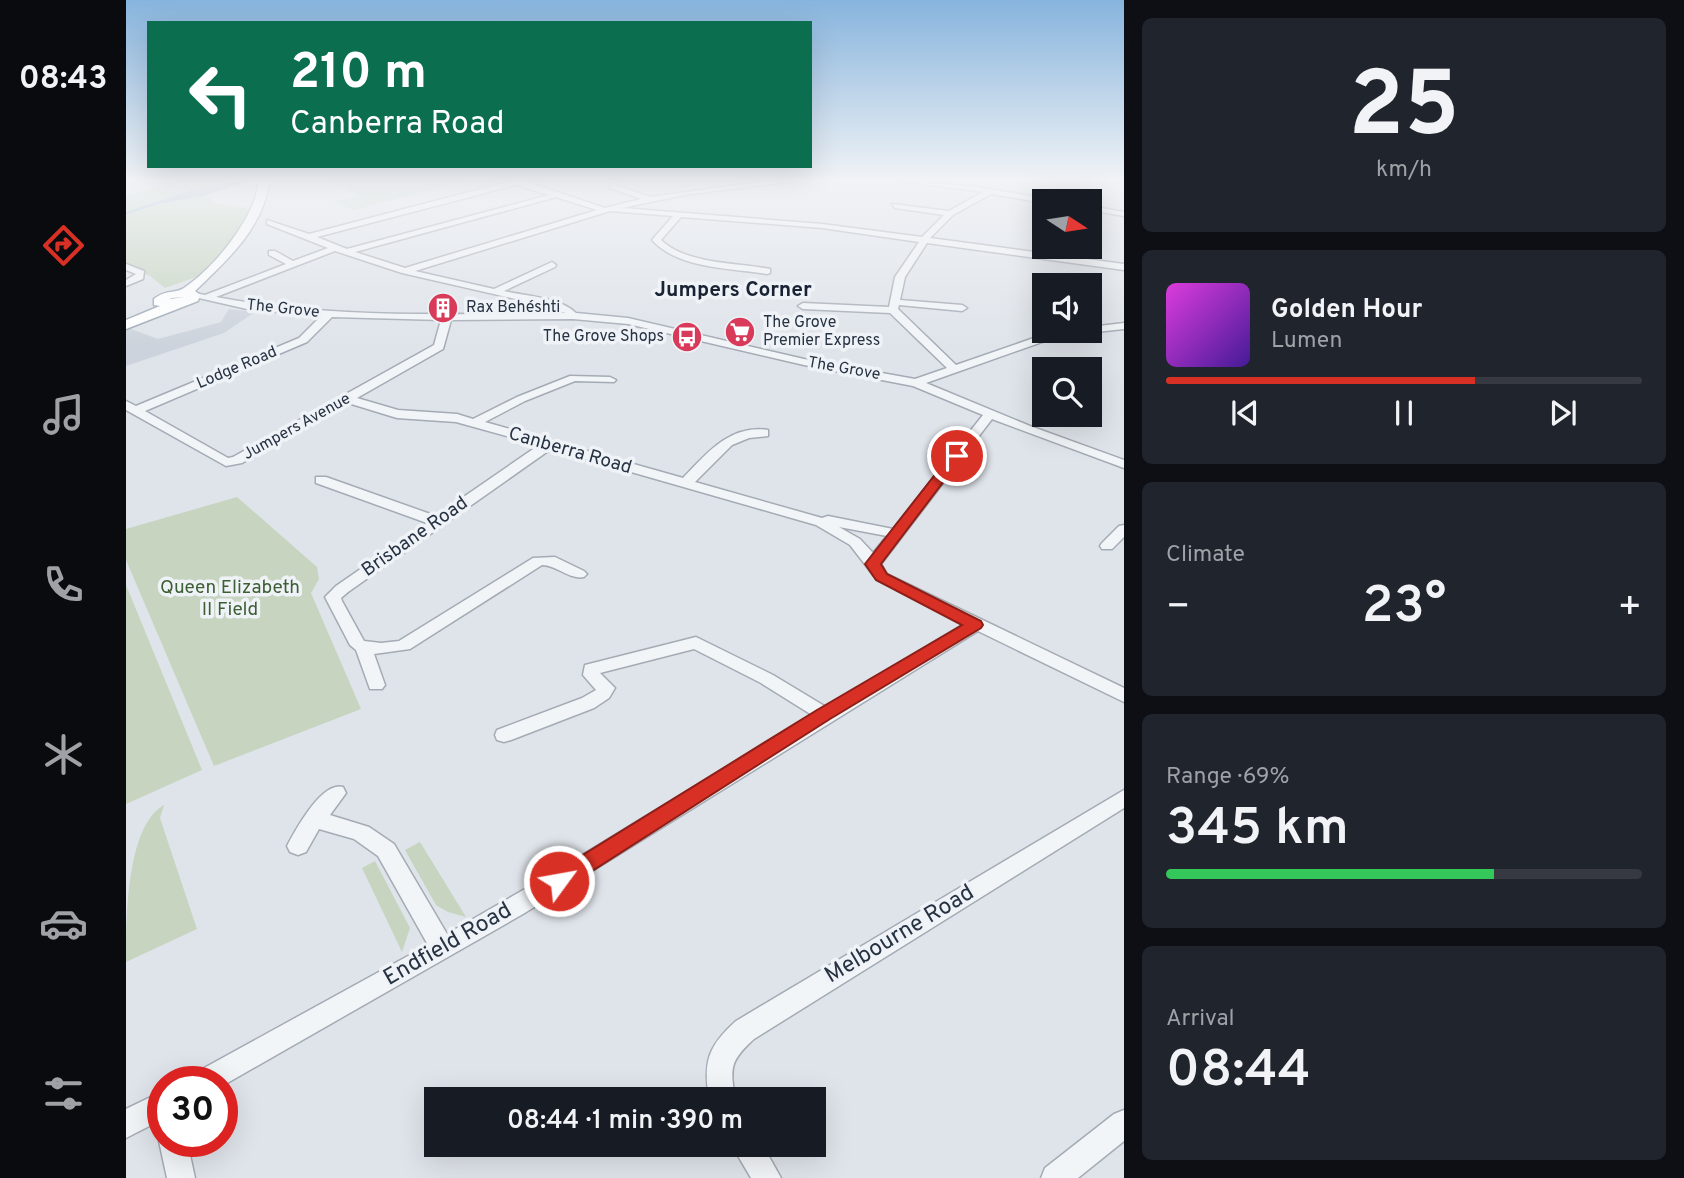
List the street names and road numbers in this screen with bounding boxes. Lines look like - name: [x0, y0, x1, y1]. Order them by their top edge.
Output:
- street label: The Grove: [245, 295, 321, 323]
- street label: Lodge Road: [194, 342, 280, 394]
- street label: The Grove: [806, 353, 882, 385]
- street label: Jumpers Avenue: [240, 389, 354, 465]
- street label: Canberra Road: [505, 422, 635, 480]
- street label: Brisbane Road: [357, 492, 473, 582]
- street label: Melbourne Road: [820, 879, 980, 991]
- street label: Endfield Road: [379, 897, 517, 993]

